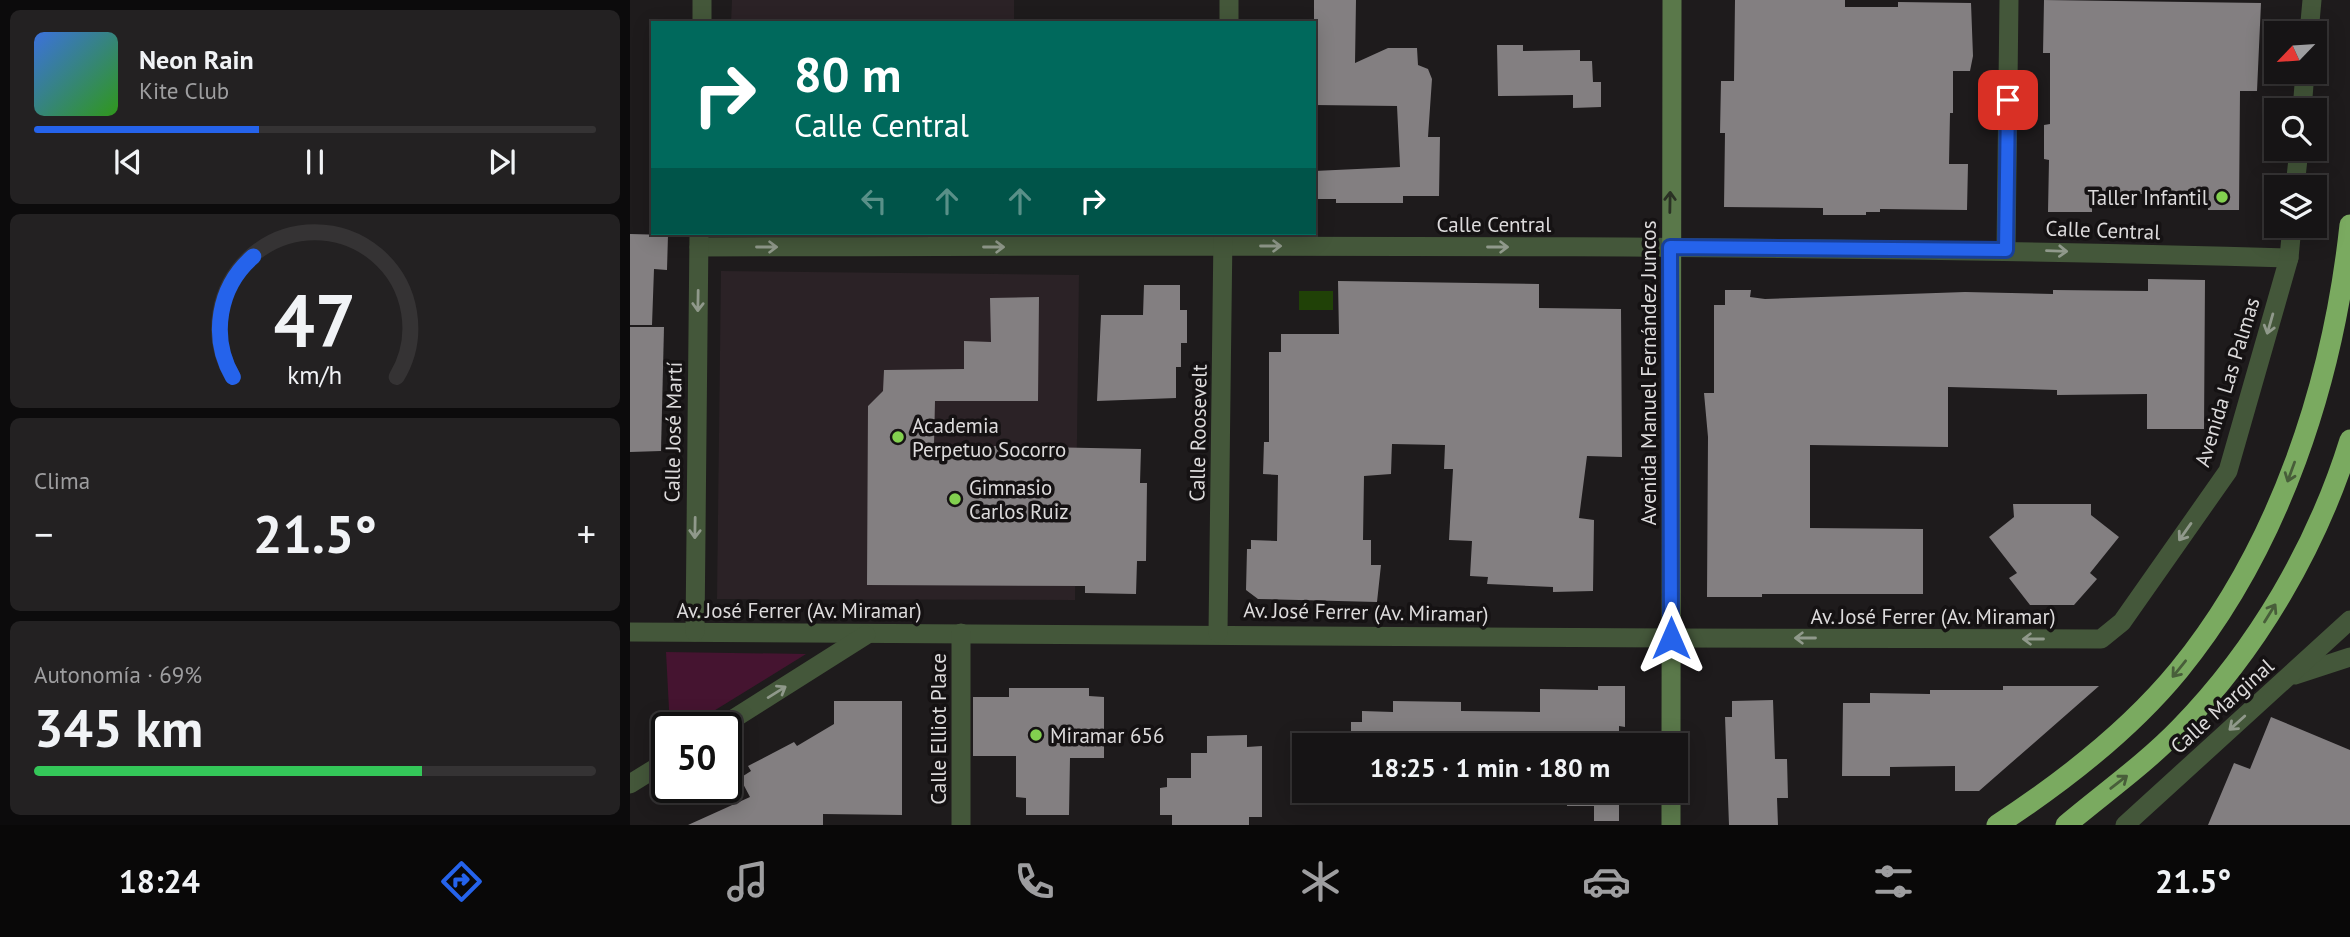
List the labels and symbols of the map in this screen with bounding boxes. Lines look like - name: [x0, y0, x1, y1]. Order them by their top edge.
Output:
- north arrow: [2264, 21, 2328, 84]
- pin: [1978, 70, 2038, 130]
- place label: Taller Infantil: [2087, 184, 2208, 211]
- marker: Taller Infantil: [2214, 189, 2230, 205]
- one-way arrow: [1664, 191, 1677, 214]
- street label: Calle Central: [1437, 211, 1551, 238]
- street label: Calle Central: [2045, 215, 2161, 245]
- street label: Avenida Manuel Fernández Juncos: [1635, 221, 1662, 525]
- one-way arrow: [1259, 239, 1282, 253]
- one-way arrow: [755, 240, 778, 254]
- one-way arrow: [983, 240, 1006, 254]
- one-way arrow: [1487, 240, 1510, 254]
- one-way arrow: [2045, 245, 2068, 258]
- one-way arrow: [691, 289, 705, 312]
- street label: Avenida Las Palmas: [2188, 294, 2266, 470]
- one-way arrow: [2263, 312, 2276, 335]
- street label: Calle José Martí: [658, 361, 688, 503]
- street label: Calle Roosevelt: [1183, 364, 1213, 502]
- place label: Academia Perpetuo Socorro: [912, 412, 1066, 463]
- marker: Academia Perpetuo Socorro: [890, 429, 906, 445]
- one-way arrow: [2284, 460, 2296, 482]
- place label: Gimnasio Carlos Ruiz: [969, 474, 1069, 525]
- marker: Gimnasio Carlos Ruiz: [947, 491, 963, 507]
- one-way arrow: [688, 517, 702, 540]
- one-way arrow: [2178, 522, 2192, 541]
- street label: Av. José Ferrer (Av. Miramar): [1243, 596, 1489, 628]
- street label: Av. José Ferrer (Av. Miramar): [676, 597, 922, 624]
- position arrow: [1634, 601, 1708, 675]
- street label: Av. José Ferrer (Av. Miramar): [1810, 603, 2056, 630]
- one-way arrow: [2262, 604, 2277, 623]
- one-way arrow: [1794, 631, 1817, 645]
- one-way arrow: [2021, 632, 2044, 646]
- street label: Calle Elliot Place: [925, 653, 952, 805]
- street label: Calle Marginal: [2165, 653, 2279, 759]
- one-way arrow: [2171, 659, 2186, 677]
- one-way arrow: [767, 684, 787, 698]
- speed limit sign: 50: [651, 712, 742, 803]
- one-way arrow: [2228, 715, 2246, 731]
- place label: Miramar 656: [1050, 722, 1164, 749]
- marker: Miramar 656: [1028, 727, 1044, 743]
- one-way arrow: [2110, 775, 2128, 790]

